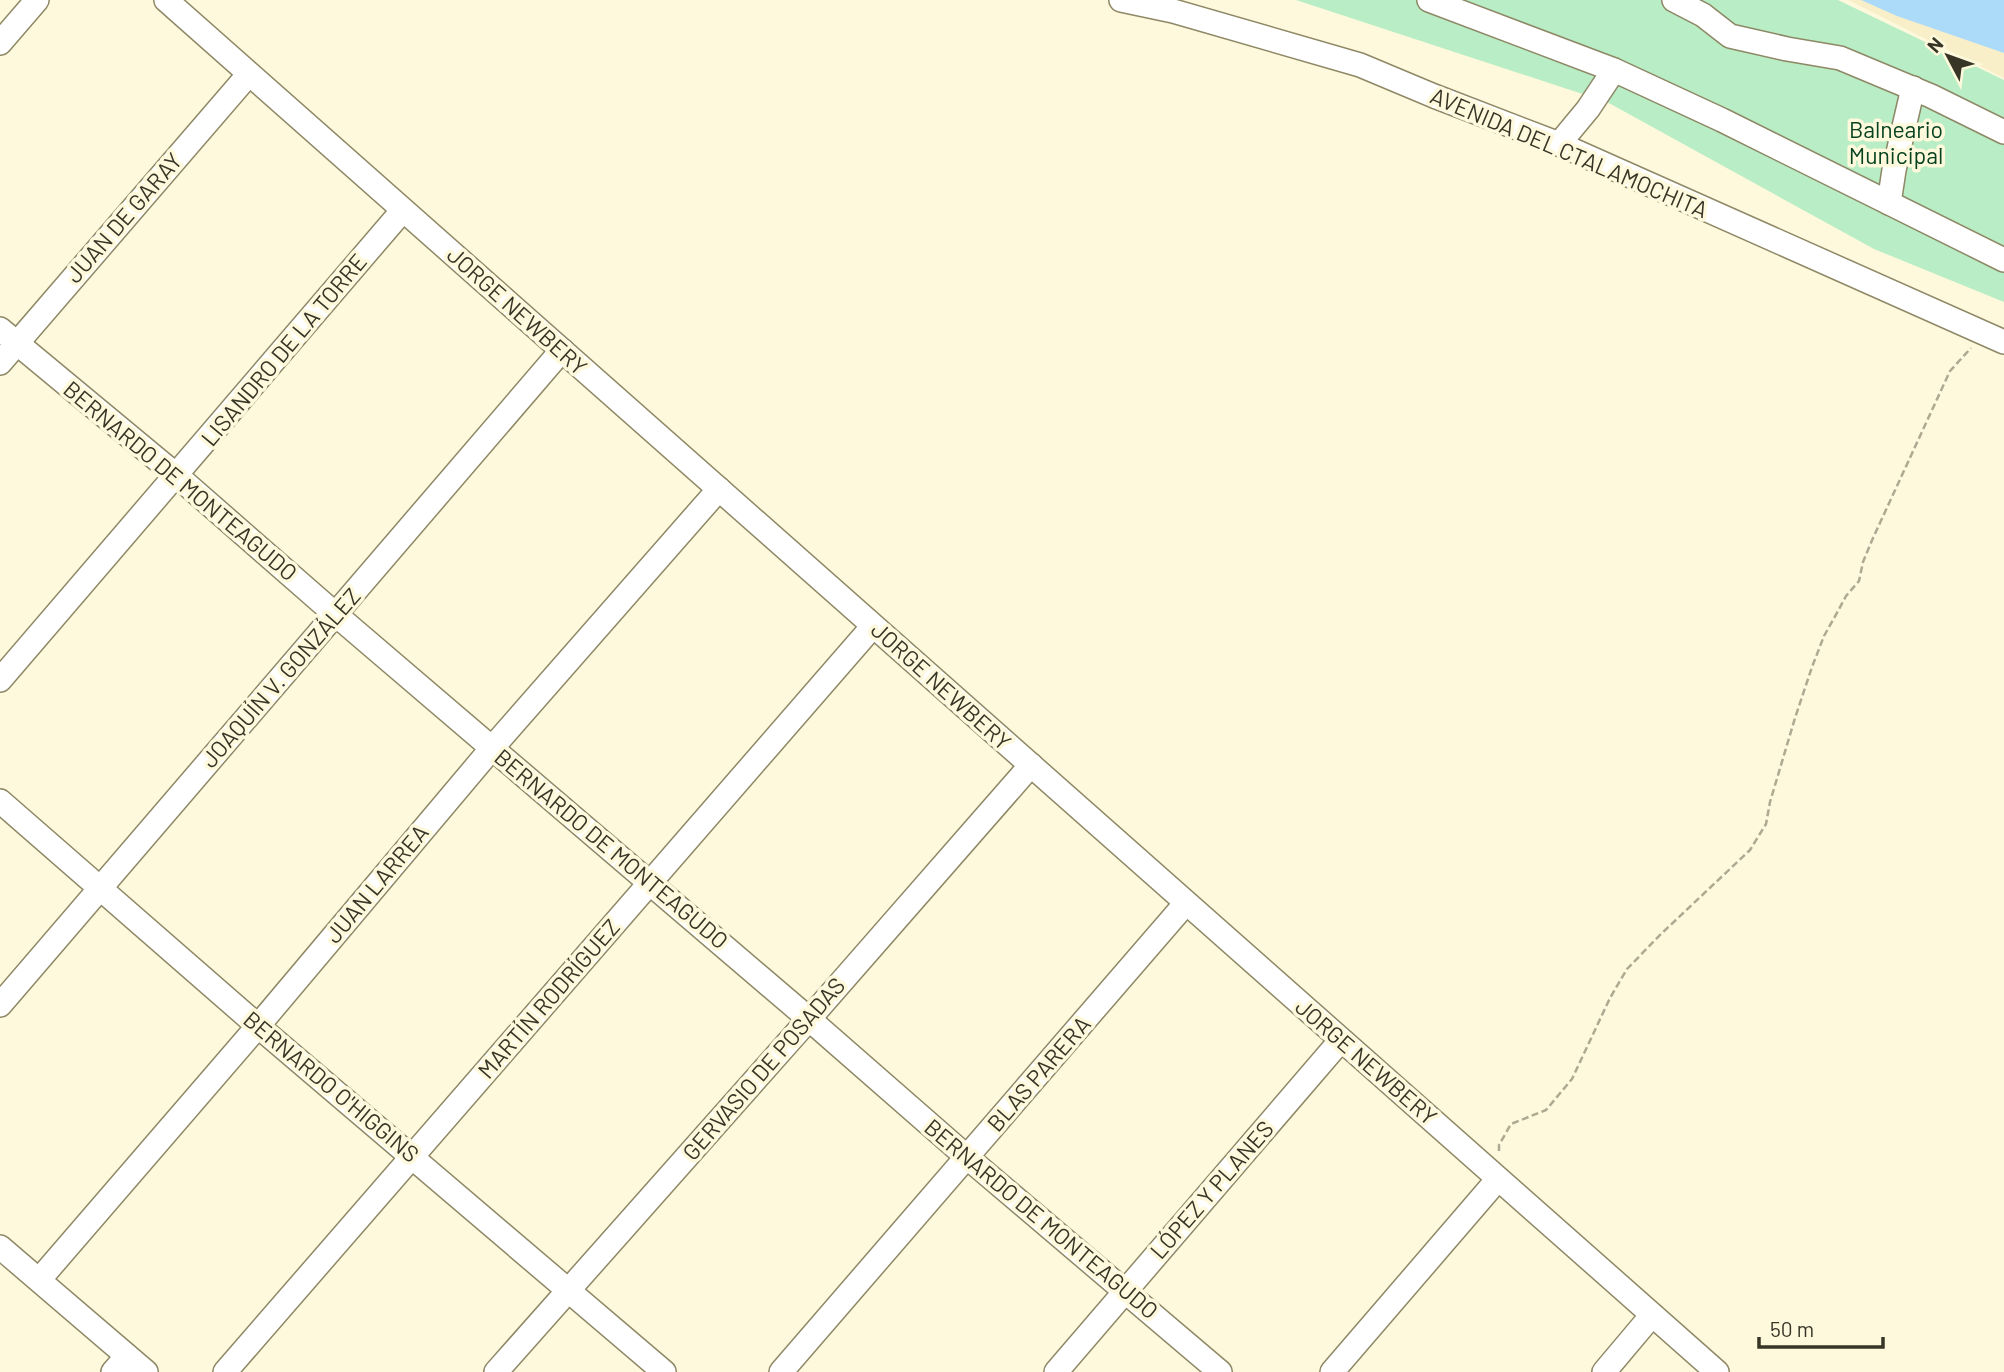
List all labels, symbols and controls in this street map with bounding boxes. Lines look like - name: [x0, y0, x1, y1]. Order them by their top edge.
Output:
- north arrow: [1913, 21, 1983, 91]
- text: N: [1922, 32, 1948, 57]
- street label: AVENIDA DEL CTALAMOCHITA: [1427, 81, 1712, 223]
- park label: Balneario Municipal: [1849, 115, 1943, 169]
- street label: JUAN DE GARAY: [59, 147, 187, 288]
- street label: JORGE NEWBERY: [442, 240, 593, 380]
- street label: LISANDRO DE LA TORRE: [195, 247, 372, 451]
- street label: BERNARDO DE MONTEAGUDO: [58, 374, 303, 586]
- street label: JOAQUÍN V. GONZÁLEZ: [195, 582, 366, 773]
- street label: JORGE NEWBERY: [866, 615, 1017, 755]
- street label: BERNARDO DE MONTEAGUDO: [489, 742, 734, 954]
- street label: JUAN LARREA: [319, 818, 434, 948]
- street label: MARTÍN RODRÍGUEZ: [471, 913, 625, 1084]
- street label: GERVASIO DE POSADAS: [676, 971, 850, 1165]
- street label: JORGE NEWBERY: [1290, 992, 1443, 1130]
- street label: BERNARDO O'HIGGINS: [238, 1005, 425, 1168]
- street label: BLAS PARERA: [981, 1010, 1096, 1137]
- street label: BERNARDO DE MONTEAGUDO: [919, 1112, 1164, 1324]
- street label: LÓPEZ Y PLANES: [1144, 1115, 1279, 1264]
- scale bar: [1759, 1306, 1883, 1350]
- text: 50 m: [1770, 1316, 1814, 1341]

